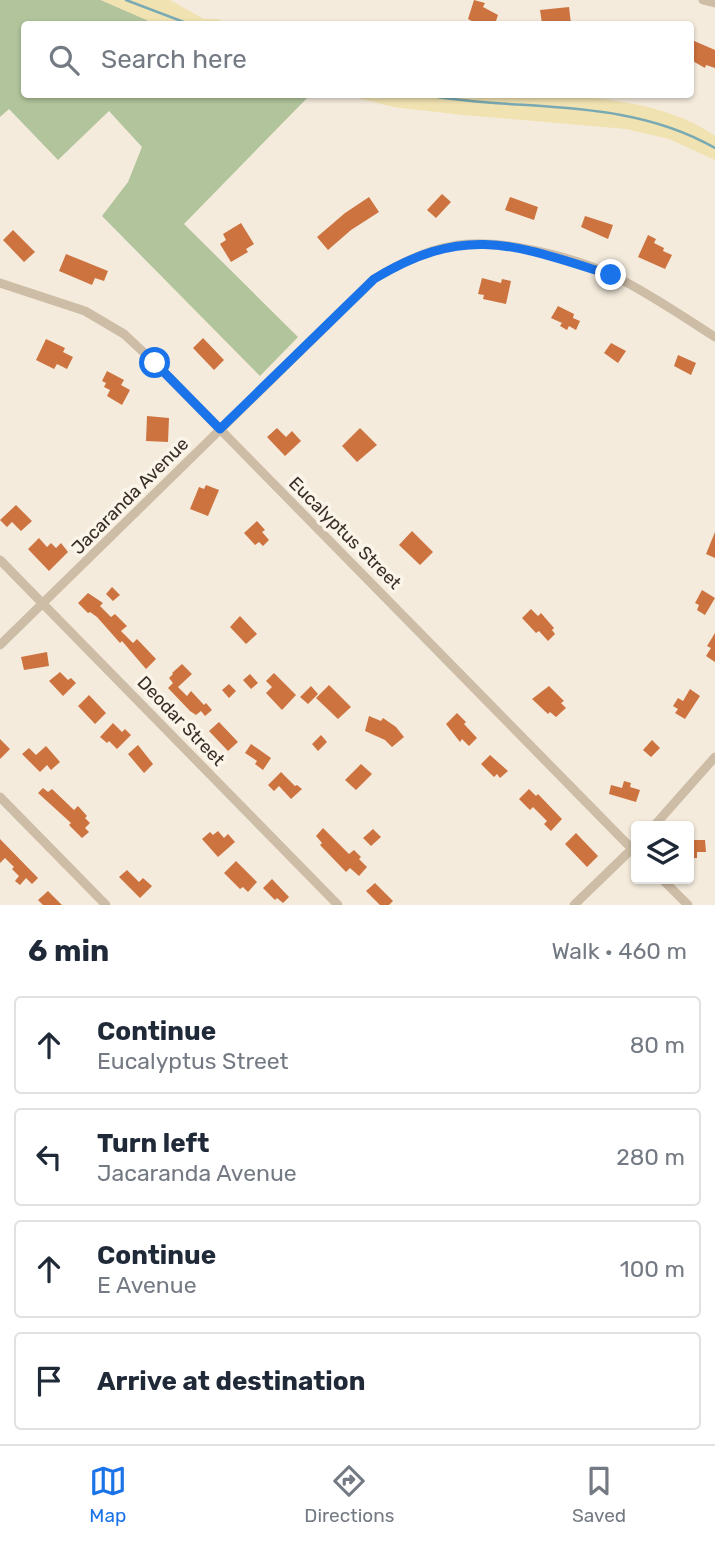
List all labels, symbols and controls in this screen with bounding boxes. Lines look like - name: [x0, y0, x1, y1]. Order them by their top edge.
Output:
- search box: [21, 21, 694, 98]
- icon: search: [45, 41, 83, 79]
- text: Search here: [101, 44, 247, 75]
- route end: [595, 259, 626, 290]
- route start: [139, 347, 170, 378]
- street label: Jacaranda Avenue: [67, 433, 193, 559]
- street label: Eucalyptus Street: [284, 472, 406, 594]
- street label: Deodar Street: [133, 672, 229, 770]
- map controls: [631, 821, 694, 884]
- button: layers: [631, 821, 694, 884]
- text: 6 min: [28, 933, 109, 969]
- text: Walk · 460 m: [551, 937, 687, 965]
- text: Continue: [97, 1016, 216, 1047]
- icon: ahead: [30, 1026, 68, 1064]
- text: 80 m: [630, 1031, 685, 1059]
- text: Eucalyptus Street: [97, 1047, 289, 1075]
- text: Turn left: [97, 1128, 209, 1159]
- icon: left: [30, 1138, 68, 1176]
- text: 280 m: [616, 1143, 685, 1171]
- text: Jacaranda Avenue: [97, 1159, 297, 1187]
- text: Continue: [97, 1240, 216, 1271]
- icon: ahead: [30, 1250, 68, 1288]
- text: 100 m: [620, 1255, 685, 1283]
- text: E Avenue: [97, 1271, 197, 1299]
- icon: arrive: [30, 1362, 68, 1400]
- text: Arrive at destination: [97, 1366, 365, 1397]
- tab: Map: [89, 1462, 127, 1527]
- tab: Directions: [304, 1462, 394, 1527]
- tab: Saved: [572, 1462, 626, 1527]

